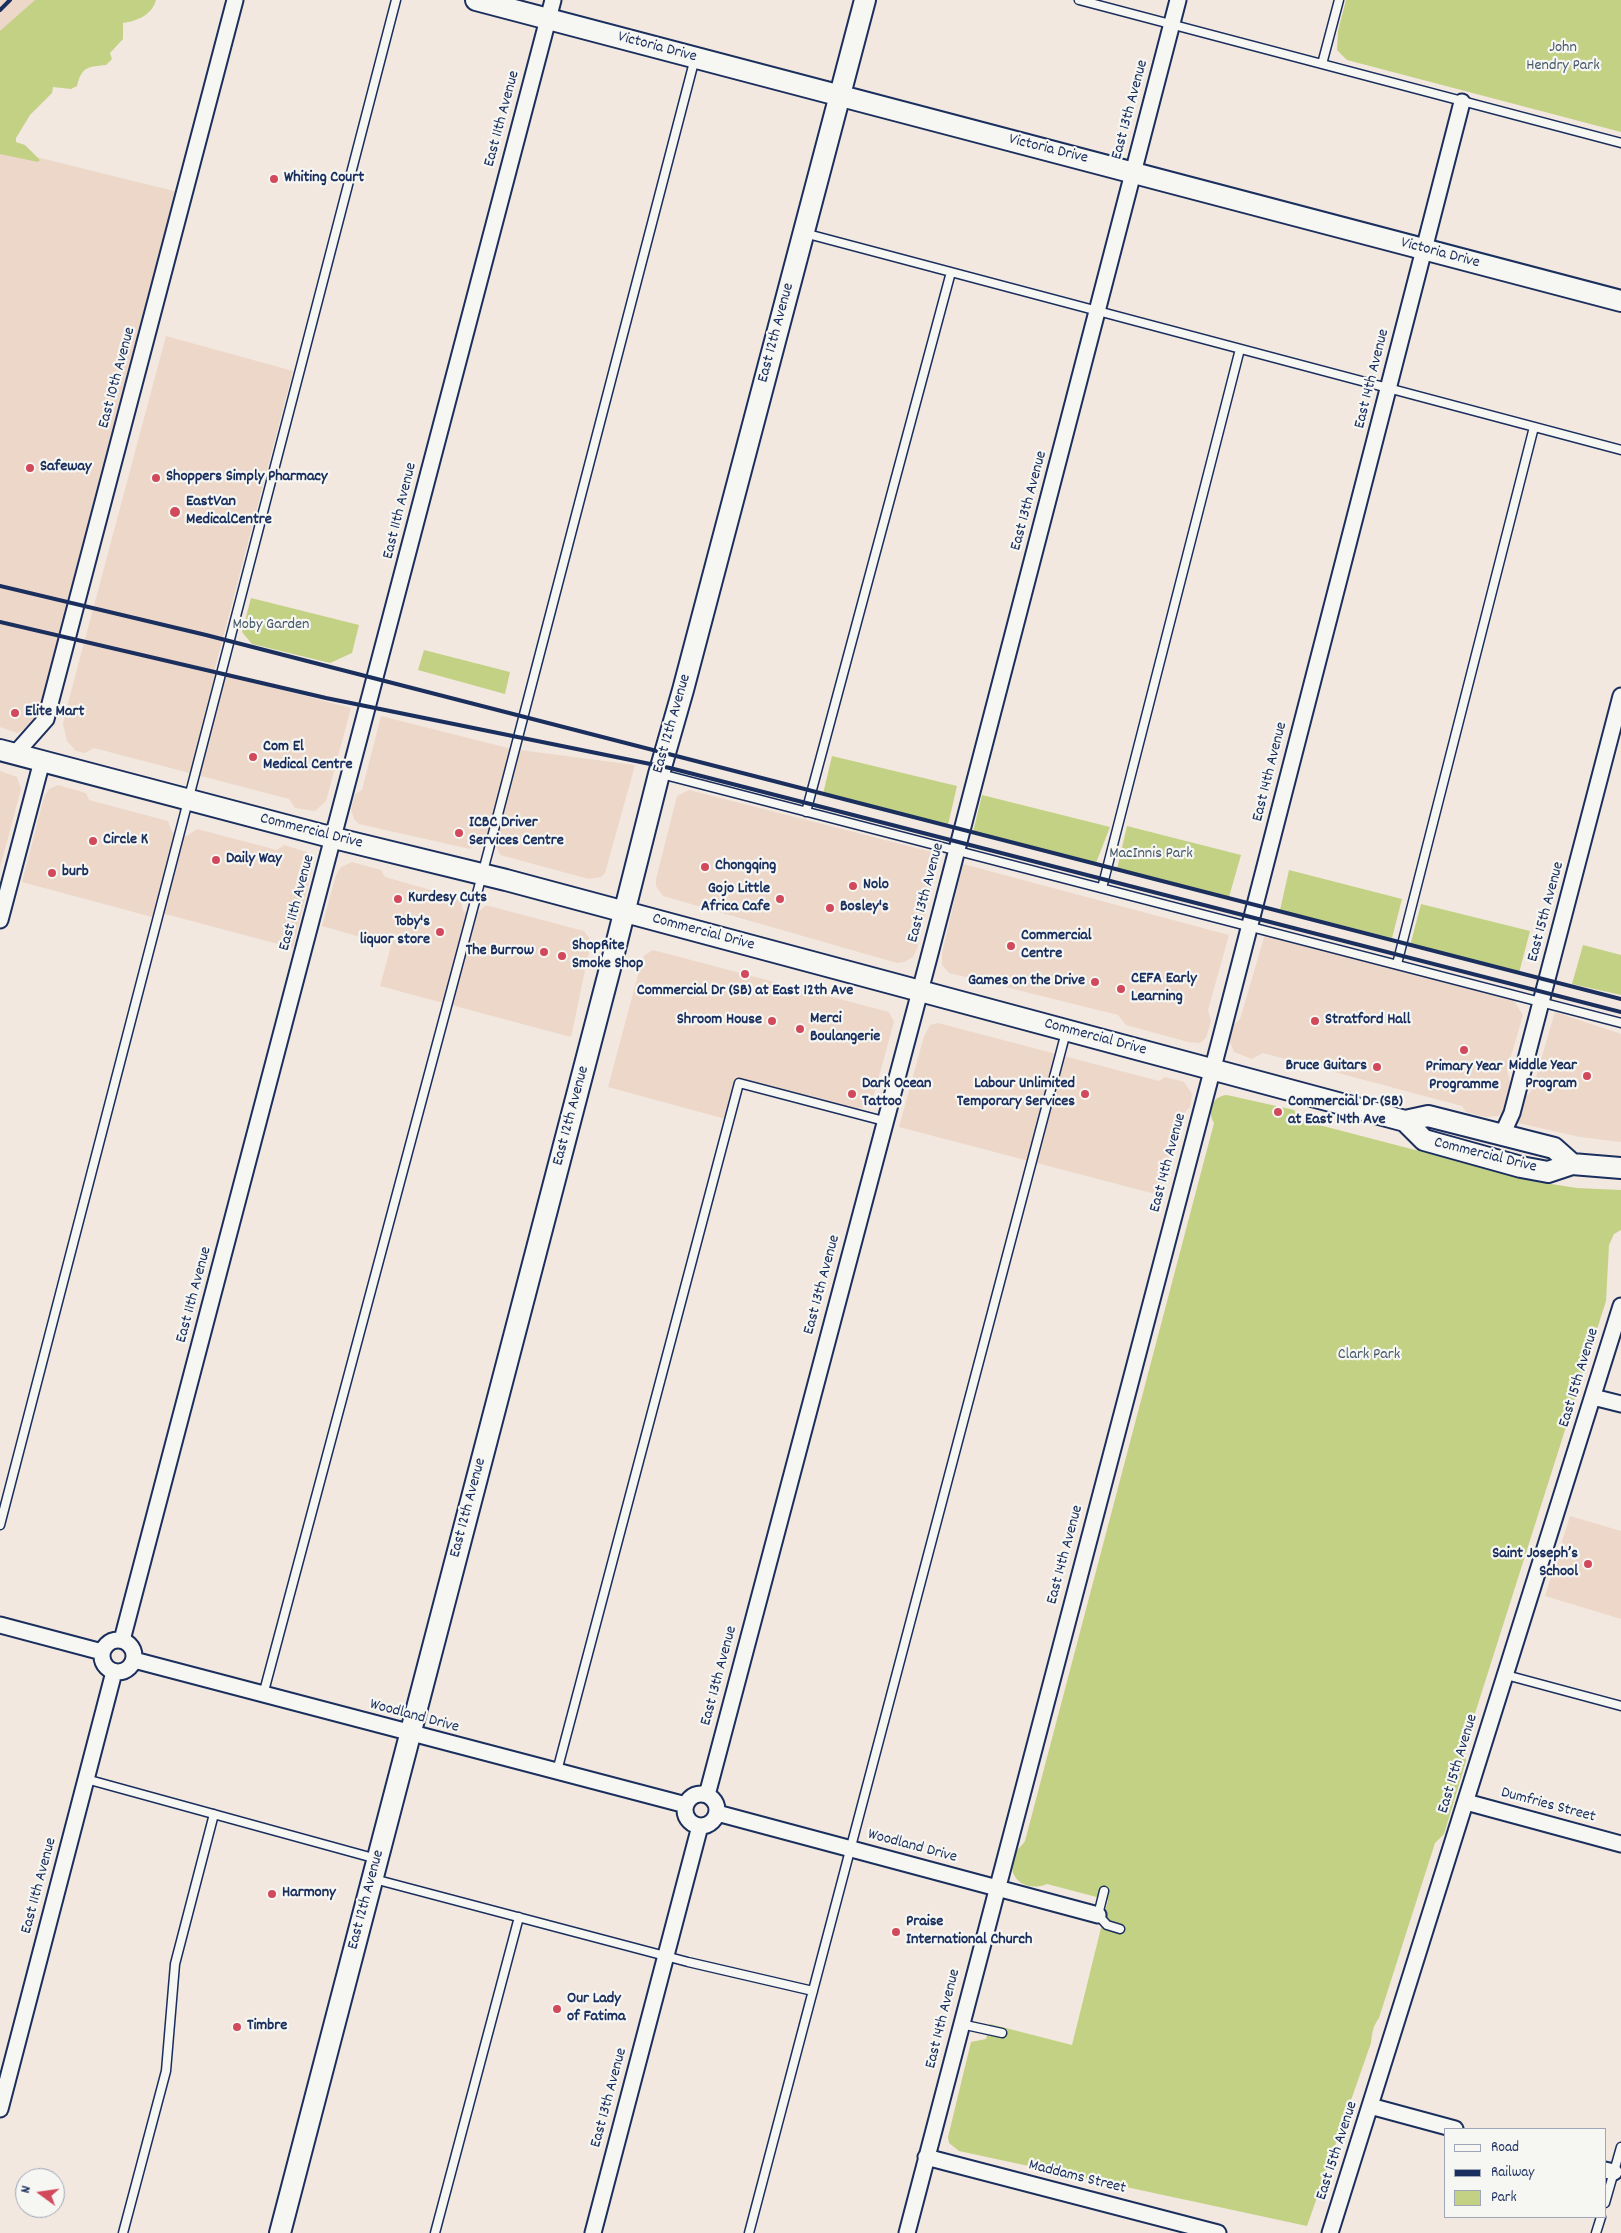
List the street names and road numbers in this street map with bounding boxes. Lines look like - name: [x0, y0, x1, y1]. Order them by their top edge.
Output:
- street label: Victoria Drive: [615, 28, 699, 68]
- street label: East 13th Avenue: [1108, 58, 1154, 162]
- street label: East 11th Avenue: [481, 69, 525, 169]
- street label: Victoria Drive: [1006, 131, 1090, 169]
- street label: Victoria Drive: [1398, 234, 1482, 274]
- street label: East 12th Avenue: [754, 281, 800, 385]
- street label: East 10th Avenue: [95, 325, 141, 431]
- street label: East 14th Avenue: [1351, 327, 1395, 431]
- street label: East 13th Avenue: [1007, 449, 1053, 553]
- street label: East 11th Avenue: [380, 461, 422, 561]
- street label: East 12th Avenue: [650, 672, 696, 776]
- street label: East 14th Avenue: [1249, 720, 1293, 824]
- street label: Commercial Drive: [258, 810, 364, 854]
- street label: East 13th Avenue: [904, 841, 950, 945]
- street label: East 11th Avenue: [276, 853, 320, 953]
- street label: East 15th Avenue: [1524, 860, 1570, 964]
- street label: Commercial Drive: [650, 910, 756, 956]
- street label: Commercial Drive: [1042, 1015, 1148, 1061]
- street label: East 12th Avenue: [549, 1064, 595, 1168]
- street label: East 14th Avenue: [1147, 1111, 1191, 1215]
- street label: Commercial Drive: [1432, 1134, 1538, 1178]
- street label: East 13th Avenue: [800, 1233, 846, 1337]
- street label: East 11th Avenue: [173, 1245, 217, 1345]
- street label: East 15th Avenue: [1556, 1326, 1604, 1430]
- street label: East 12th Avenue: [446, 1456, 492, 1560]
- street label: East 14th Avenue: [1044, 1503, 1088, 1607]
- street label: East 13th Avenue: [697, 1624, 743, 1728]
- street label: Woodland Drive: [367, 1696, 461, 1738]
- street label: East 15th Avenue: [1435, 1712, 1483, 1816]
- street label: Dumfries Street: [1499, 1784, 1597, 1828]
- street label: Woodland Drive: [865, 1826, 959, 1868]
- street label: East 11th Avenue: [18, 1836, 62, 1936]
- street label: East 12th Avenue: [344, 1848, 390, 1952]
- street label: East 14th Avenue: [922, 1967, 966, 2071]
- street label: East 13th Avenue: [587, 2046, 633, 2150]
- street label: East 15th Avenue: [1313, 2099, 1363, 2203]
- street label: Maddams Street: [1026, 2157, 1128, 2199]

